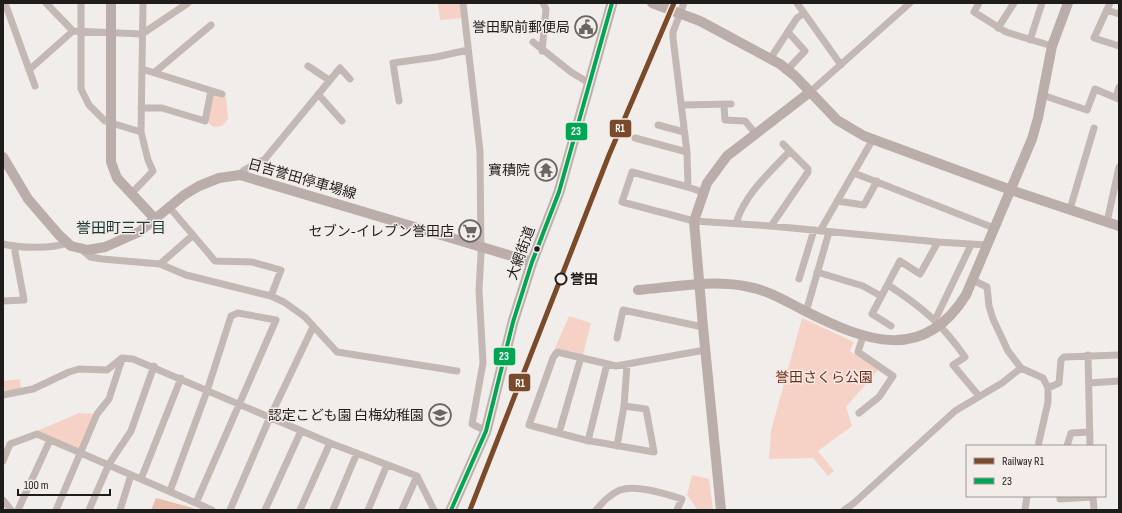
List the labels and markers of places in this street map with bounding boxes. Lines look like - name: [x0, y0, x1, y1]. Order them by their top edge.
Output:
- public building icon: 誉田駅前郵便局: [573, 14, 599, 40]
- place label: 誉田駅前郵便局: [472, 19, 570, 36]
- temple icon: 寶積院: [533, 157, 559, 183]
- place label: 寶積院: [488, 162, 530, 179]
- supermarket icon: セブン-イレブン誉田店: [457, 218, 483, 244]
- place label: セブン-イレブン誉田店: [309, 223, 454, 240]
- unlabelled marker: [532, 244, 542, 254]
- place label: 誉田: [570, 271, 598, 288]
- marker: 誉田: [554, 272, 568, 286]
- school or university icon: 認定こども園 白梅幼稚園: [427, 402, 453, 428]
- place label: 認定こども園 白梅幼稚園: [268, 407, 424, 424]

